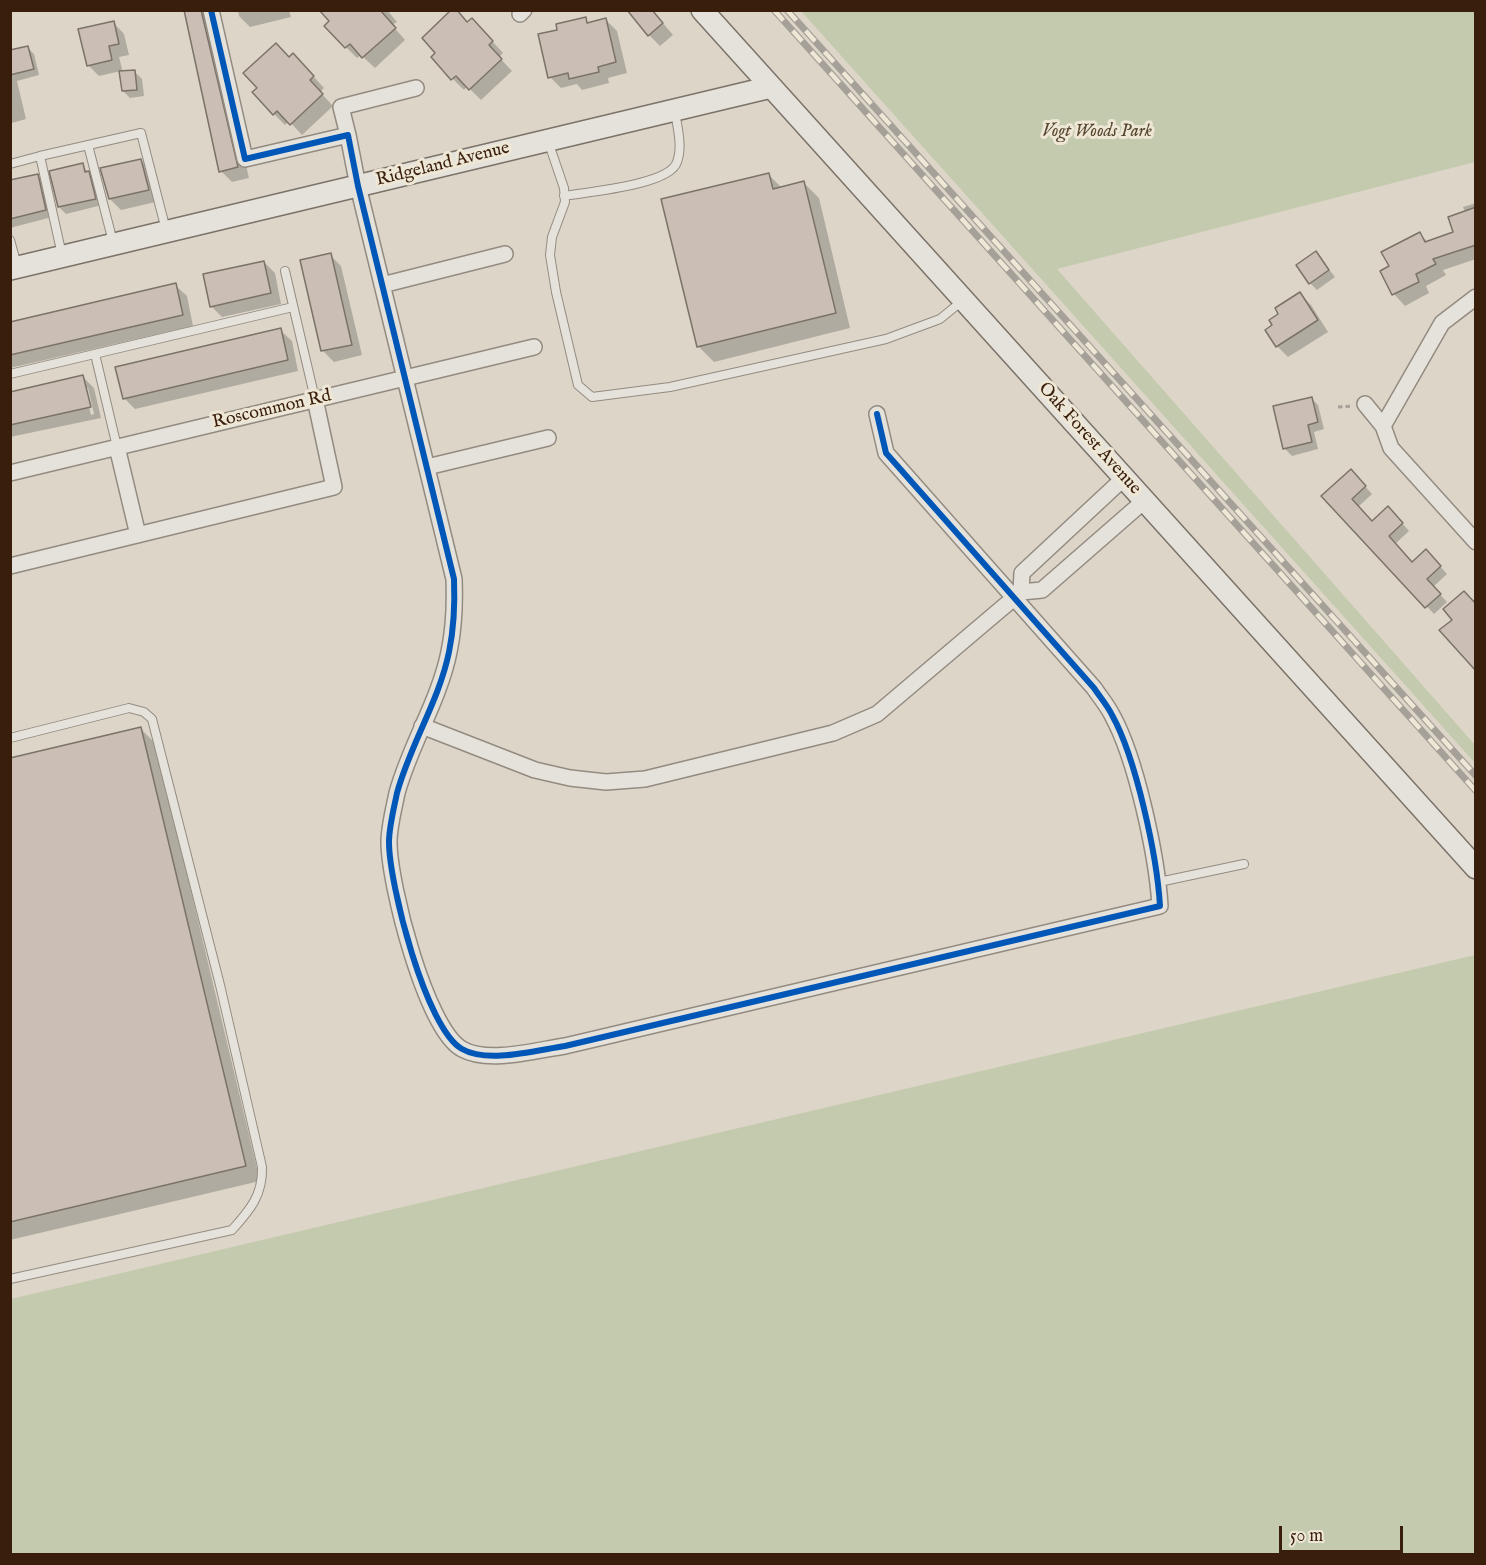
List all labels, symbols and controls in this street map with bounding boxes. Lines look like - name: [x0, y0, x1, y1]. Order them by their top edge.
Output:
- park label: Vogt Woods Park: [1042, 121, 1152, 143]
- street label: Ridgeland Avenue: [374, 138, 512, 192]
- street label: Oak Forest Avenue: [1033, 378, 1145, 500]
- street label: Roscommon Rd: [211, 386, 333, 434]
- scale bar: [1282, 1514, 1406, 1552]
- text: 50 m: [1290, 1525, 1323, 1548]

